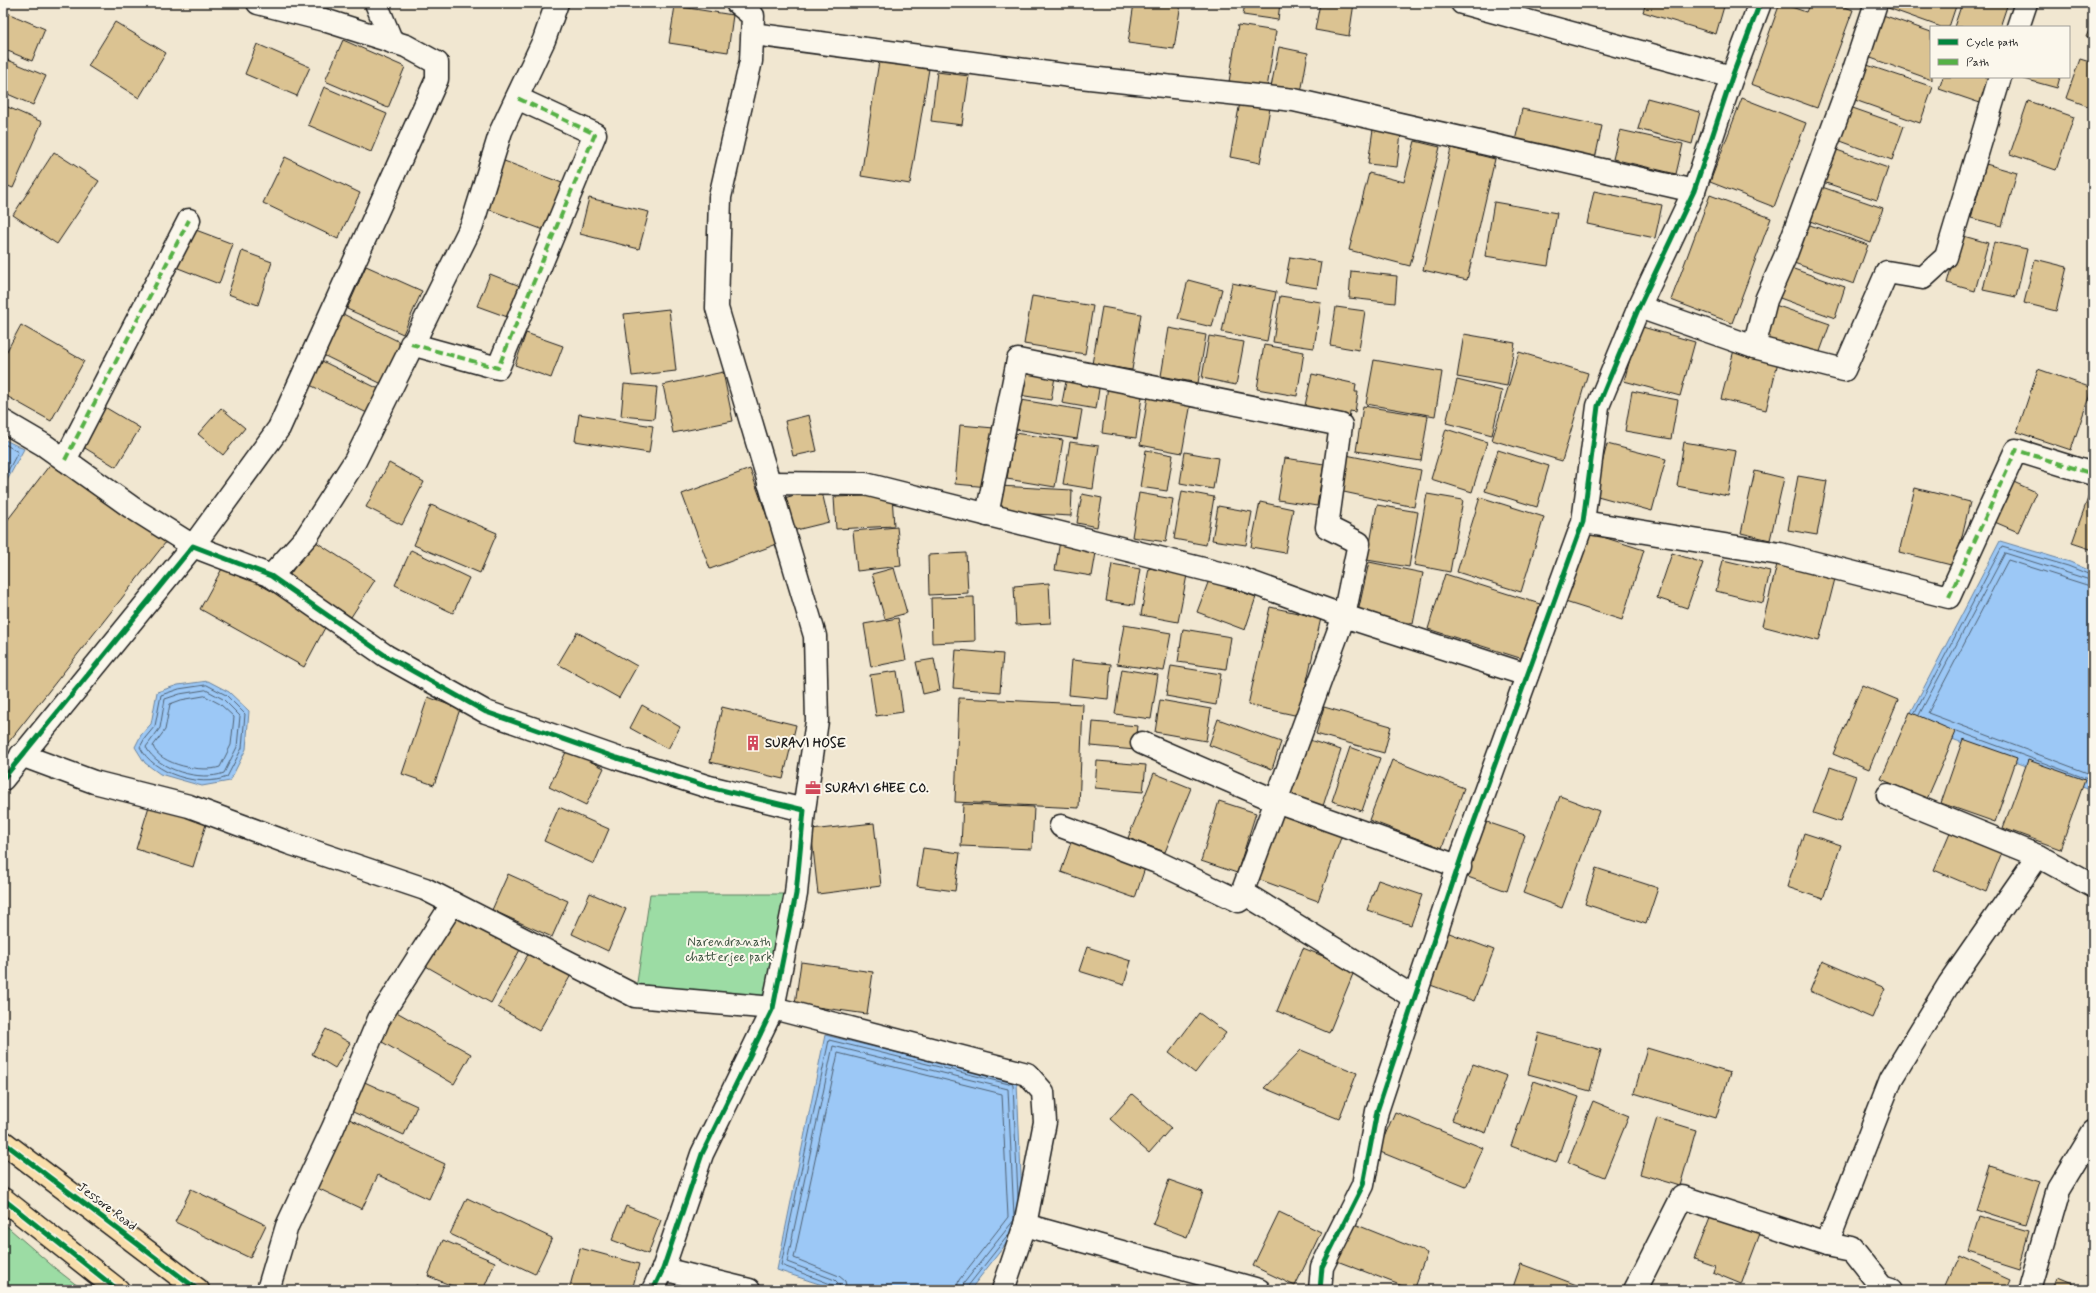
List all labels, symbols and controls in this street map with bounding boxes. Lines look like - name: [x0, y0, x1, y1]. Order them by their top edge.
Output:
- legend: [1930, 26, 2070, 78]
- text: Cycle path: [1966, 35, 2018, 51]
- text: Path: [1966, 55, 1989, 71]
- building icon: SURAVI HOSE: [744, 734, 762, 752]
- place label: SURAVI HOSE: [765, 735, 847, 752]
- office icon: SURAVI GHEE CO.: [804, 779, 822, 797]
- place label: SURAVI GHEE CO.: [825, 780, 929, 797]
- park label: Narendranath chatterjee park: [685, 934, 773, 966]
- street label: Jessore Road: [74, 1179, 140, 1235]

